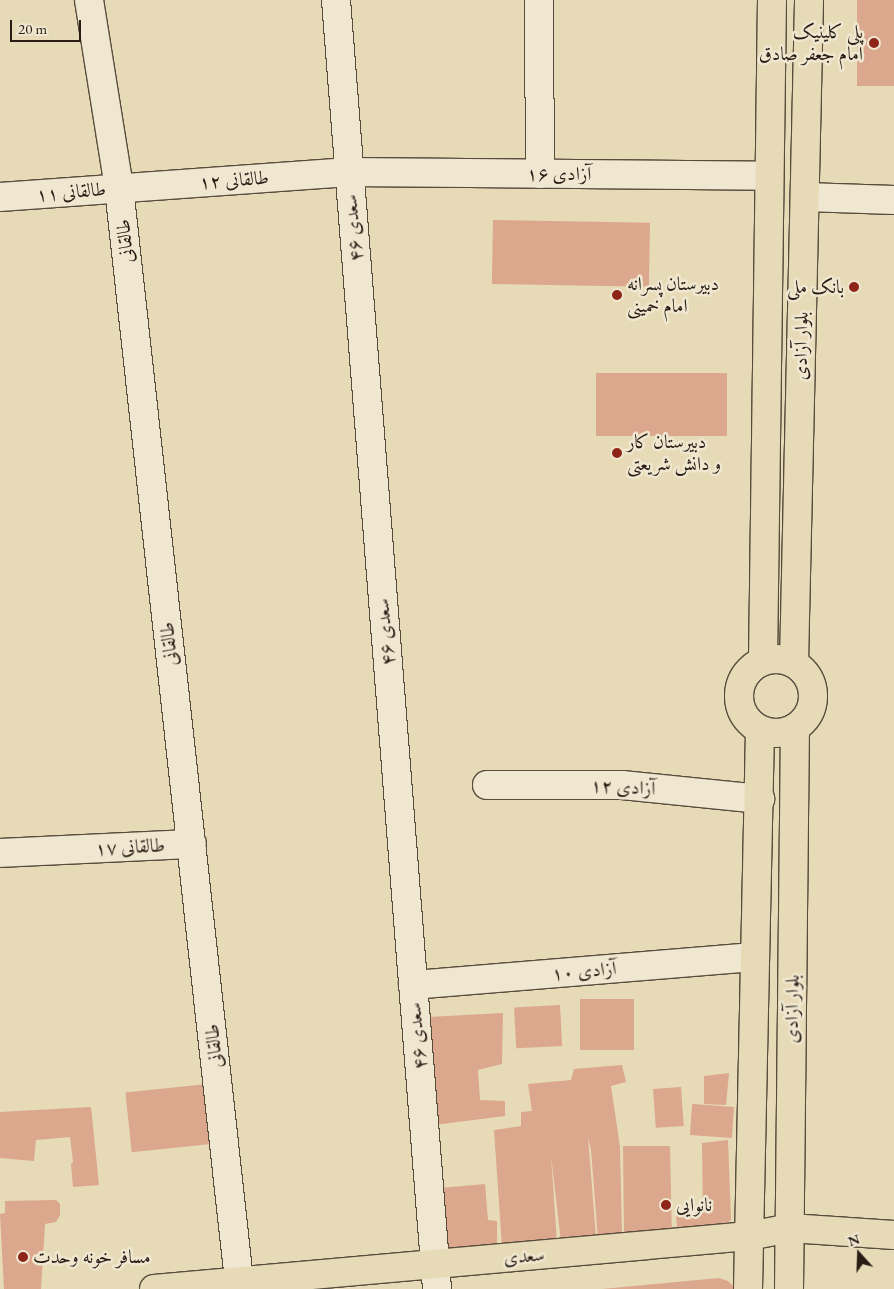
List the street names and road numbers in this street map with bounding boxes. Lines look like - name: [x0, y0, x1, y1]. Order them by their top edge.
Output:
- street label: آزادی ۱۶: [527, 163, 591, 185]
- street label: طالقانی ۱۲: [198, 166, 270, 194]
- street label: طالقانی ۱۱: [35, 178, 107, 206]
- street label: سعدی ۴۶: [339, 194, 367, 262]
- street label: طالقانی: [111, 218, 139, 264]
- street label: بلوار آزادی: [789, 311, 813, 381]
- street label: سعدی ۴۶: [371, 598, 399, 666]
- street label: طالقانی: [155, 621, 183, 667]
- street label: آزادی ۱۲: [590, 774, 656, 800]
- street label: طالقانی ۱۷: [94, 834, 166, 860]
- street label: آزادی ۱۰: [551, 957, 617, 985]
- street label: بلوار آزادی: [780, 974, 804, 1044]
- street label: سعدی ۴۶: [403, 1002, 431, 1070]
- street label: طالقانی: [200, 1023, 228, 1069]
- street label: سعدی: [502, 1243, 546, 1269]

